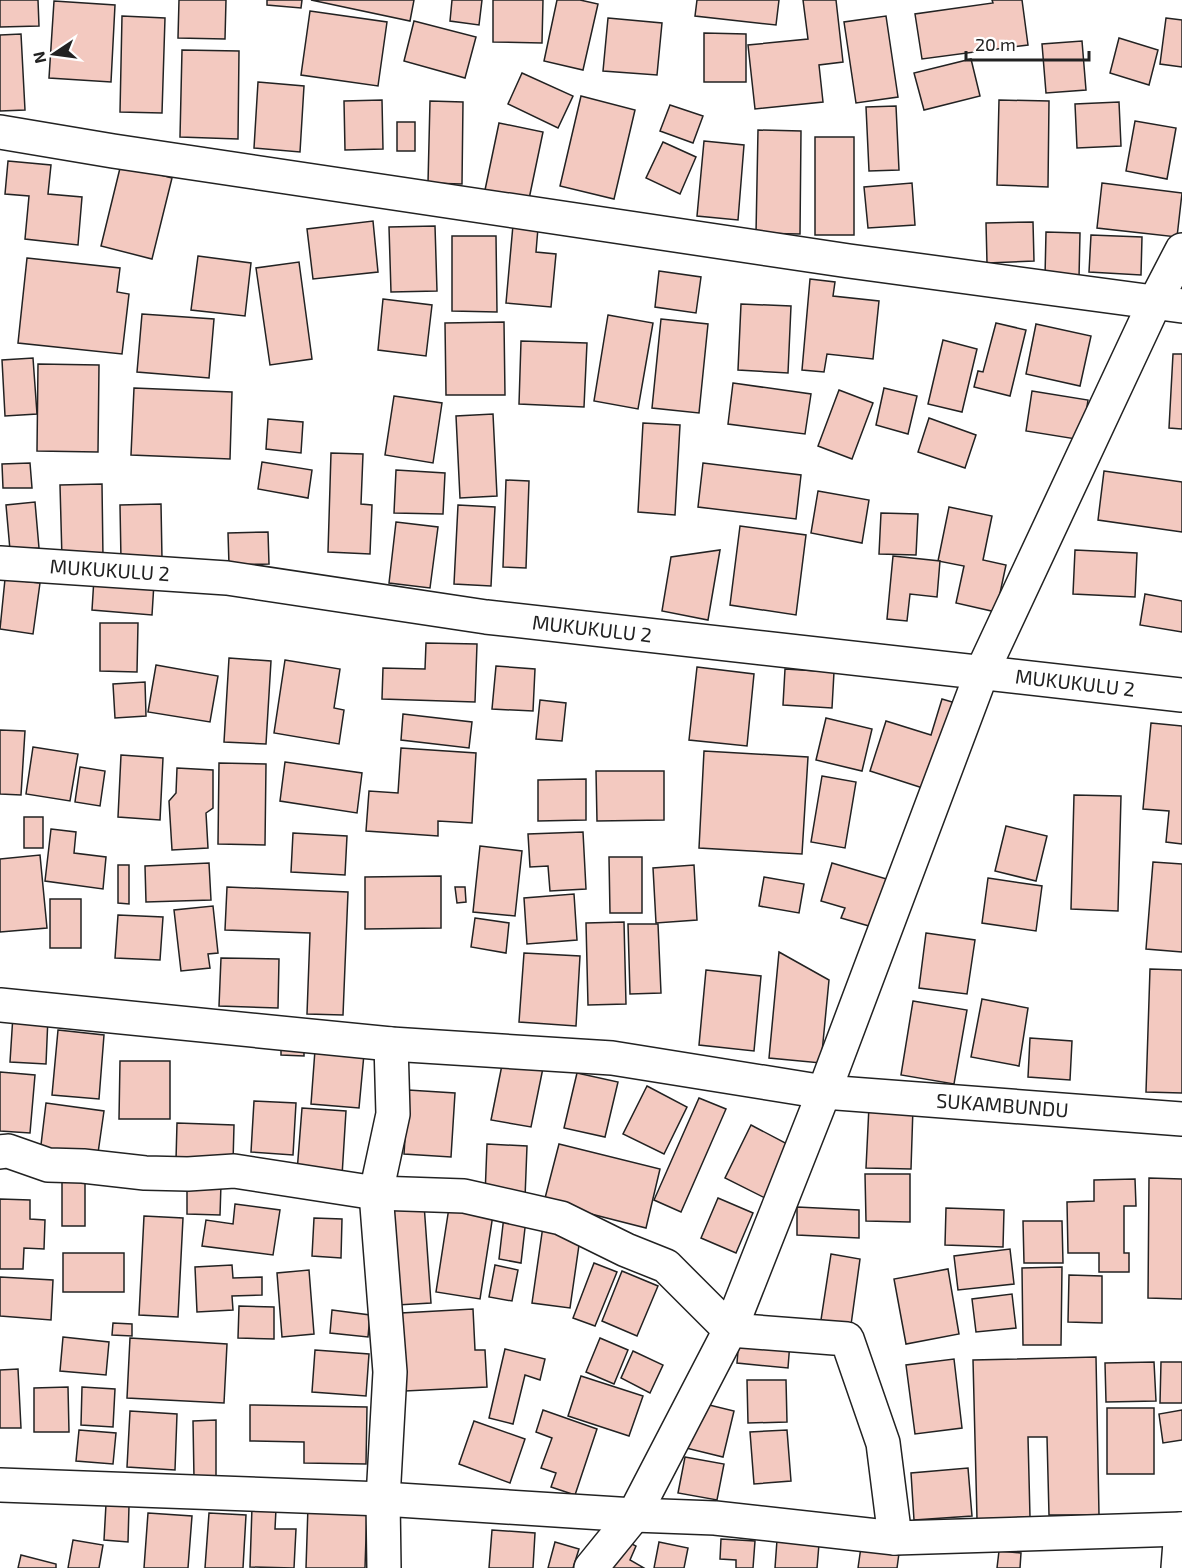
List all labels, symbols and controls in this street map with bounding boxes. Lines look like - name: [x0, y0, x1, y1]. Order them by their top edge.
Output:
- north arrow: [24, 24, 84, 84]
- scale bar: [966, 24, 1089, 62]
- text: 20 m: [975, 33, 1016, 55]
- text: N: [28, 50, 49, 65]
- street label: MUKUKULU 2: [49, 553, 171, 585]
- street label: MUKUKULU 2: [531, 609, 653, 646]
- street label: MUKUKULU 2: [1014, 663, 1136, 701]
- street label: SUKAMBUNDU: [935, 1087, 1070, 1121]

